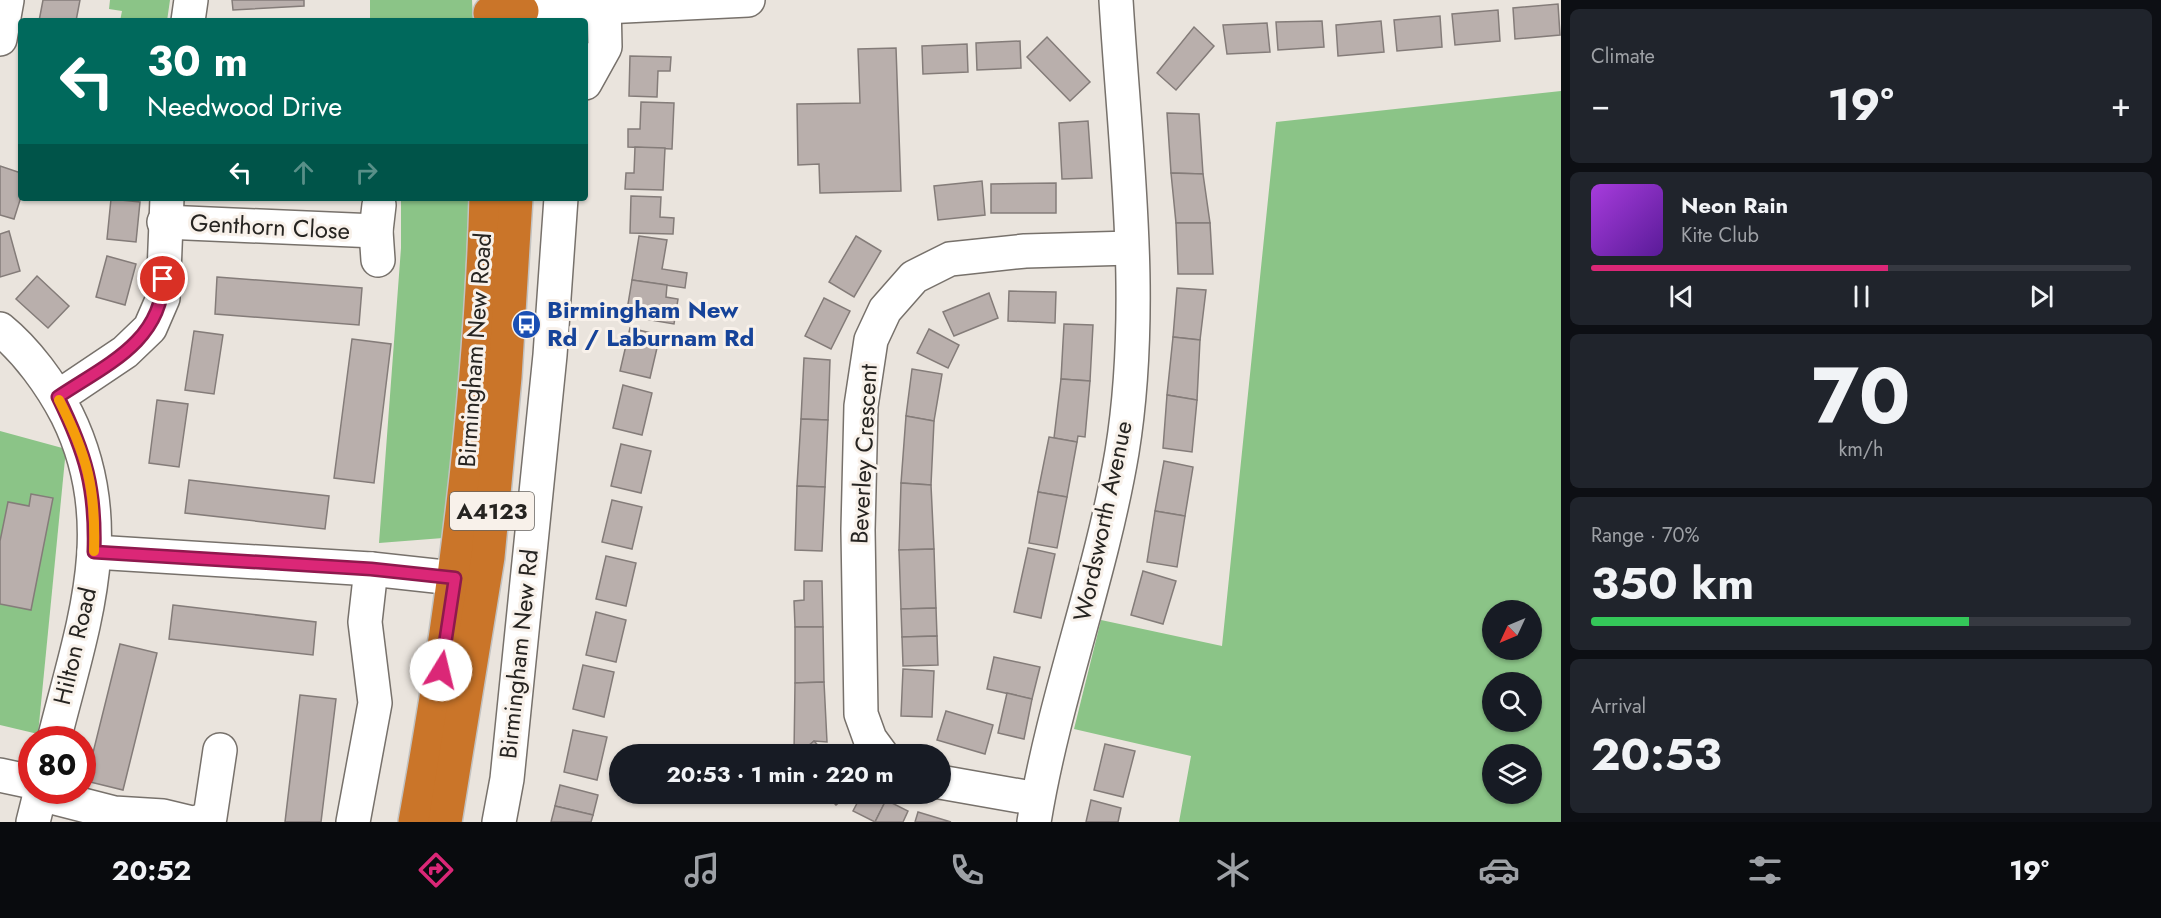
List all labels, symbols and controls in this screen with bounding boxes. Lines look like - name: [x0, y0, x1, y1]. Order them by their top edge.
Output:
- text: 30 m: [147, 31, 248, 92]
- icon: left: [48, 42, 126, 120]
- text: Climate: [1591, 42, 1655, 71]
- text: 19°: [1827, 72, 1894, 137]
- text: −: [1591, 81, 1610, 128]
- text: +: [2111, 81, 2131, 128]
- text: Needwood Drive: [147, 87, 342, 126]
- icon: left: [224, 156, 257, 189]
- icon: ahead: [287, 156, 320, 189]
- icon: right: [350, 156, 383, 189]
- text: Neon Rain: [1681, 189, 1788, 221]
- street label: Genthorn Close: [189, 205, 351, 248]
- text: Kite Club: [1681, 221, 1759, 250]
- street label: Birmingham New Road: [449, 231, 500, 468]
- pin: [137, 253, 188, 304]
- icon: arrive: [146, 262, 179, 295]
- icon: previous: [1665, 280, 1698, 313]
- icon: pause: [1845, 280, 1878, 313]
- icon: next: [2025, 280, 2058, 313]
- place label: Birmingham New Rd / Laburnam Rd: [547, 292, 754, 355]
- bus stop icon: Birmingham New Rd / Laburnam Rd: [510, 308, 542, 340]
- text: 70: [1812, 340, 1910, 452]
- street label: Beverley Crescent: [841, 363, 886, 545]
- street label: Wordsworth Avenue: [1064, 417, 1141, 624]
- text: km/h: [1838, 435, 1884, 464]
- road number: A4123: [450, 492, 534, 530]
- text: Range · 70%: [1591, 521, 1700, 550]
- street label: Birmingham New Rd: [490, 547, 547, 760]
- text: 350 km: [1591, 551, 1754, 616]
- street label: Hilton Road: [44, 584, 105, 708]
- north arrow: [1482, 600, 1542, 660]
- map controls: [1482, 600, 1542, 804]
- position arrow: [409, 638, 473, 702]
- button: search: [1482, 672, 1542, 732]
- text: Arrival: [1591, 692, 1646, 721]
- text: 20:53: [1591, 722, 1722, 787]
- speed limit sign: 80: [18, 726, 96, 804]
- button: layers: [1482, 744, 1542, 804]
- text: 20:53 · 1 min · 220 m: [666, 758, 894, 790]
- icon: directions: [415, 849, 457, 891]
- icon: music: [681, 849, 723, 891]
- icon: phone: [946, 849, 988, 891]
- icon: climate: [1212, 849, 1254, 891]
- icon: car: [1478, 849, 1520, 891]
- icon: filters: [1744, 849, 1786, 891]
- text: 20:52: [112, 851, 191, 890]
- text: 19°: [2009, 851, 2049, 890]

